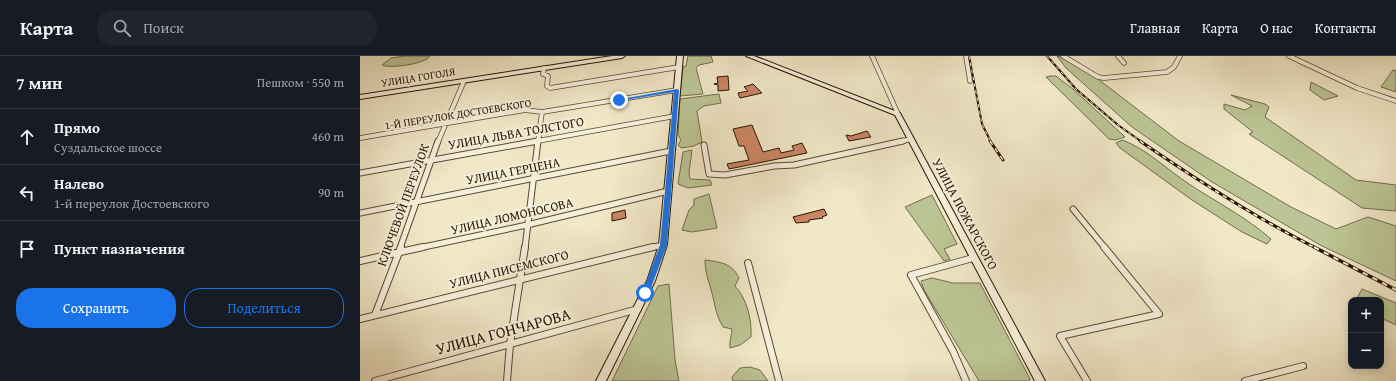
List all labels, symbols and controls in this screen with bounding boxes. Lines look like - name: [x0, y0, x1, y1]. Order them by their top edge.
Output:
- search box: [97, 10, 377, 46]
- text: Карта: [20, 14, 73, 42]
- icon: search: [111, 17, 133, 39]
- text: Поиск: [143, 17, 184, 38]
- text: Главная: [1130, 18, 1180, 38]
- text: Карта: [1202, 18, 1238, 38]
- text: О нас: [1260, 18, 1293, 38]
- text: Контакты: [1315, 18, 1376, 38]
- street label: УЛИЦА ГОГОЛЯ: [380, 63, 457, 91]
- text: 7 мин: [16, 70, 62, 95]
- text: Пешком · 550 m: [257, 73, 344, 92]
- route end: [610, 91, 628, 109]
- street label: 1-Й ПЕРЕУЛОК ДОСТОЕВСКОГО: [383, 94, 533, 134]
- street label: УЛИЦА ЛЬВА ТОЛСТОГО: [447, 112, 585, 154]
- text: Прямо: [54, 117, 100, 138]
- icon: ahead: [16, 126, 38, 148]
- text: 460 m: [312, 127, 344, 146]
- text: Суздальское шоссе: [54, 138, 162, 157]
- street label: КЛЮЧЕВОЙ ПЕРЕУЛОК: [372, 141, 434, 269]
- street label: УЛИЦА ГЕРЦЕНА: [464, 153, 562, 189]
- street label: УЛИЦА ПОЖАРСКОГО: [928, 155, 1003, 273]
- text: Налево: [54, 173, 104, 194]
- icon: left: [16, 182, 38, 204]
- text: 90 m: [318, 183, 344, 202]
- street label: УЛИЦА ЛОМОНОСОВА: [449, 193, 575, 239]
- text: 1-й переулок Достоевского: [54, 194, 209, 213]
- icon: arrive: [16, 238, 38, 260]
- text: Пункт назначения: [54, 238, 185, 259]
- street label: УЛИЦА ПИСЕМСКОГО: [447, 245, 571, 293]
- route start: [636, 284, 654, 302]
- button: Сохранить: [16, 288, 176, 328]
- button: Поделиться: [184, 288, 344, 328]
- map controls: [1348, 297, 1384, 369]
- button: +: [1348, 297, 1384, 333]
- street label: УЛИЦА ГОНЧАРОВА: [433, 301, 573, 361]
- button: −: [1348, 333, 1384, 369]

